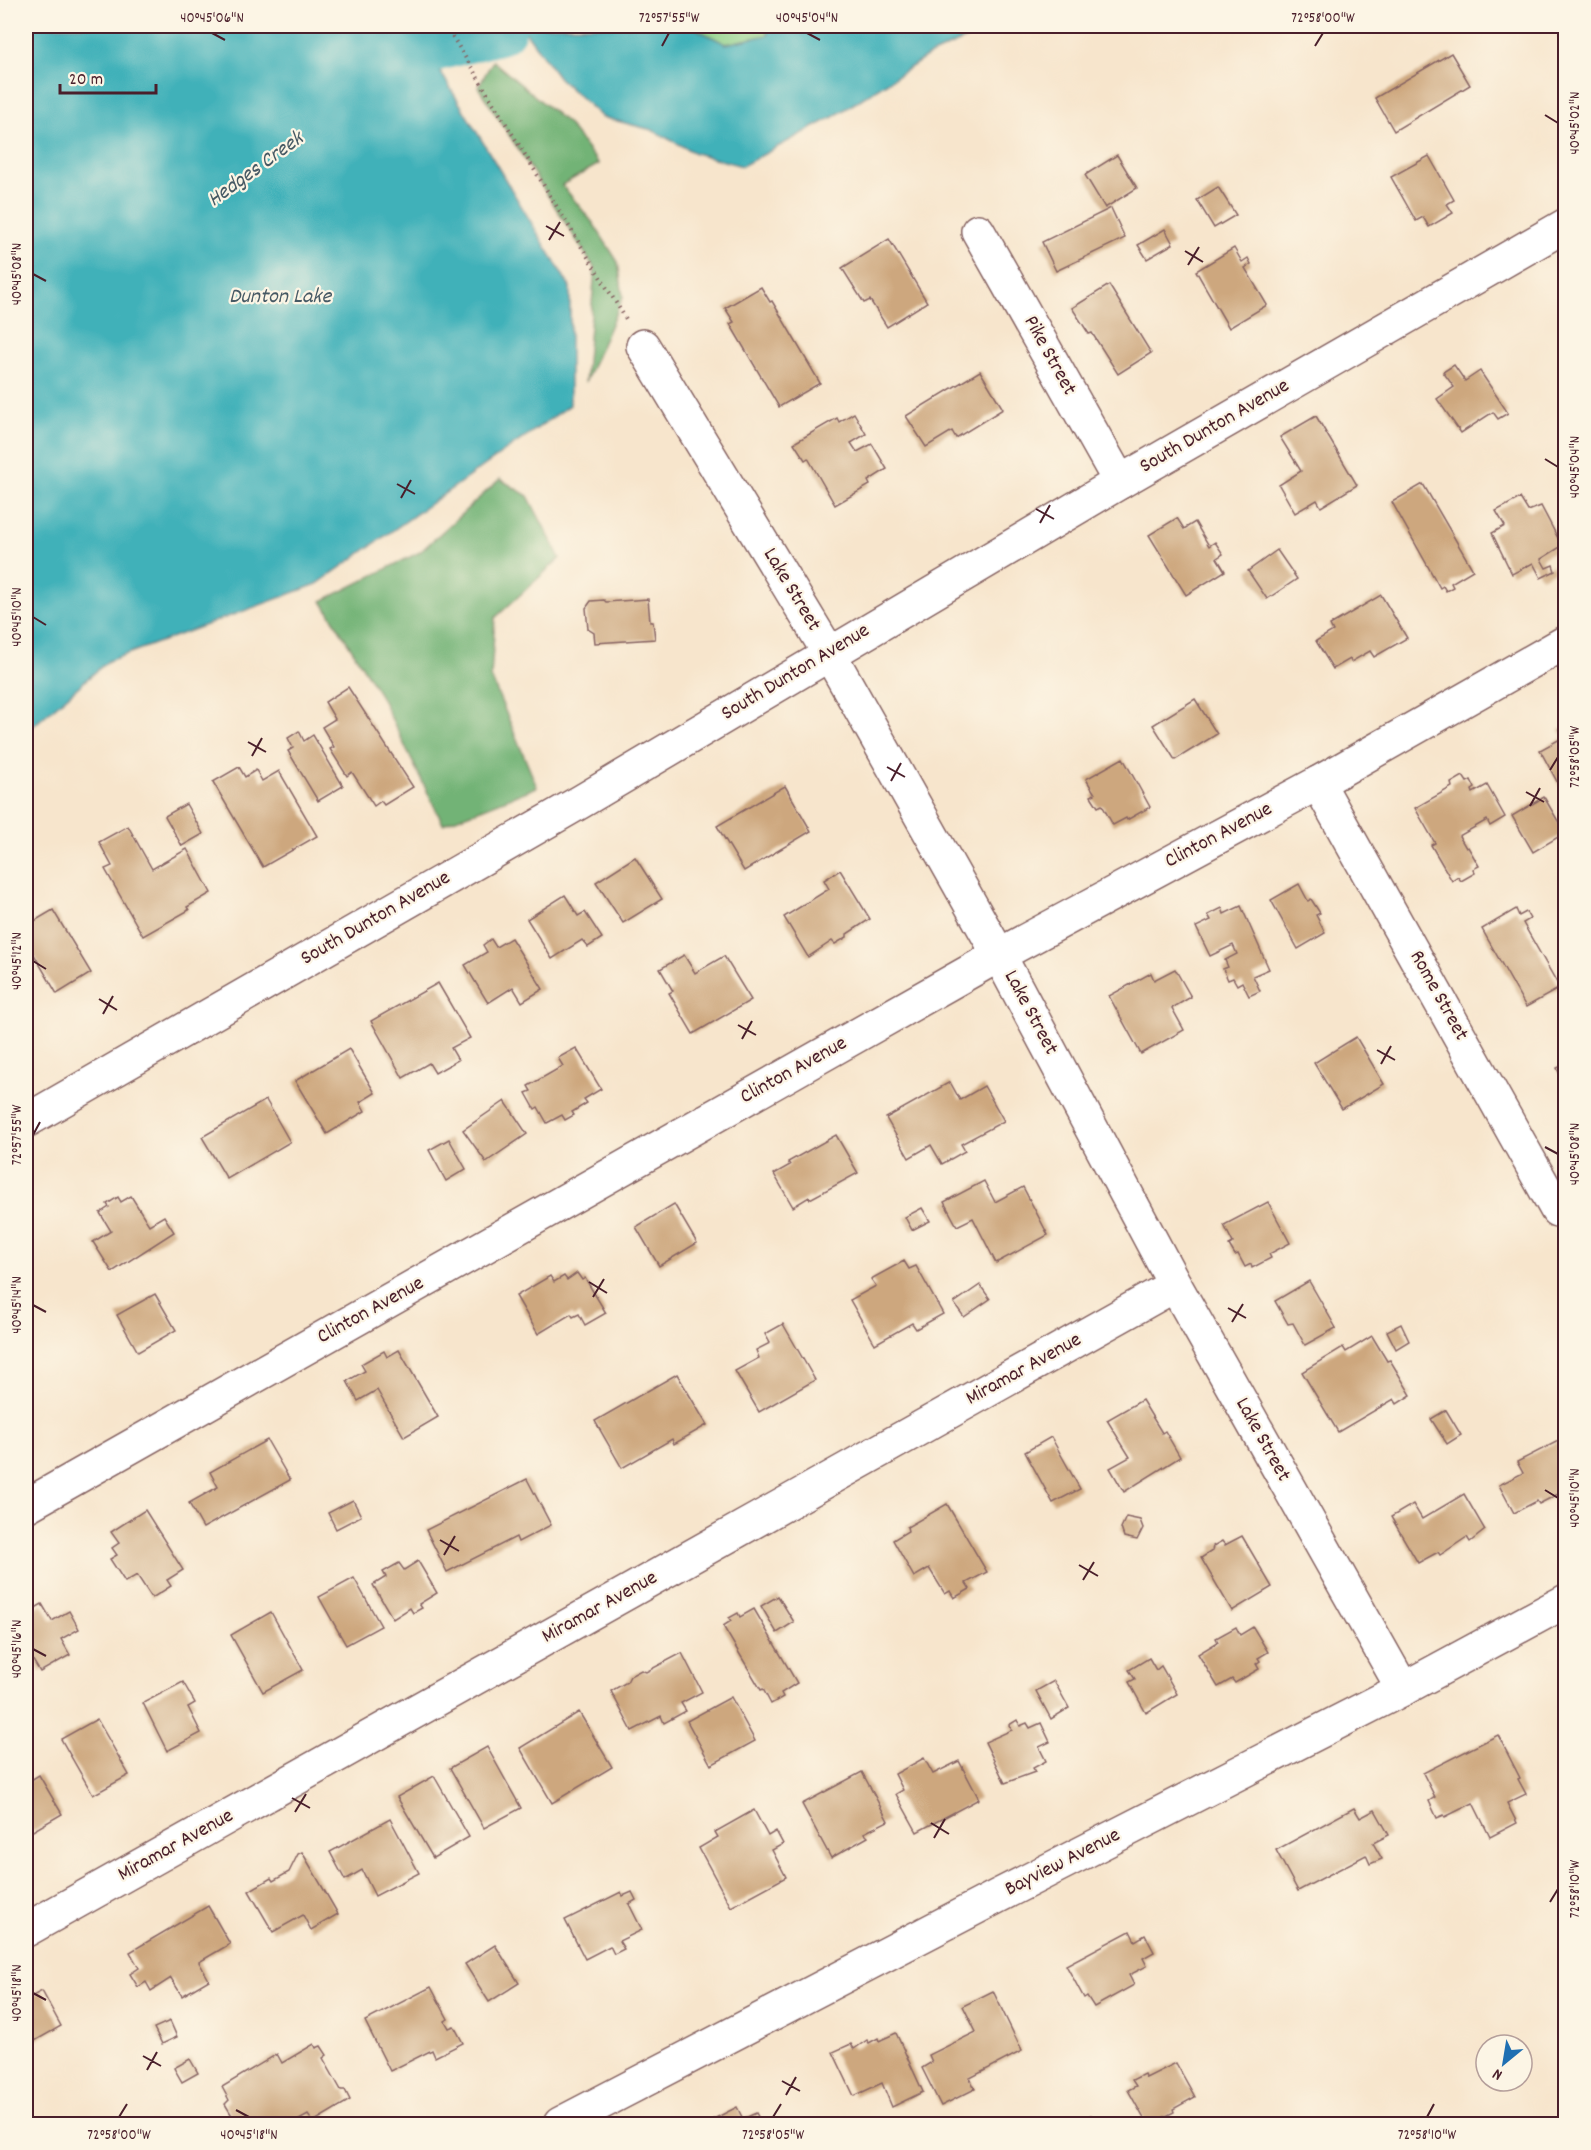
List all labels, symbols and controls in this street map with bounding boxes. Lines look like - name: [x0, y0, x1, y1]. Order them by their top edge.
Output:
- text: 40°45'06"N: [180, 8, 244, 30]
- text: 72°57'55"W: [639, 8, 700, 30]
- text: 40°45'04"N: [776, 8, 838, 30]
- text: 72°58'00"W: [1291, 8, 1355, 30]
- scale bar: [60, 57, 156, 95]
- text: 20 m: [69, 68, 103, 93]
- text: 40°45'02"N: [1565, 92, 1587, 154]
- water label: Hedges Creek: [201, 123, 312, 216]
- text: 40°45'08"N: [7, 243, 29, 305]
- water label: Dunton Lake: [229, 282, 332, 313]
- street label: Pike Street: [1015, 311, 1083, 402]
- street label: South Dunton Avenue: [1135, 372, 1295, 482]
- text: 40°45'04"N: [1565, 436, 1587, 498]
- street label: Lake Street: [754, 543, 828, 637]
- text: 40°45'10"N: [7, 587, 29, 647]
- street label: South Dunton Avenue: [716, 617, 876, 729]
- text: 72°58'05"W: [1565, 726, 1587, 788]
- street label: Clinton Avenue: [1160, 795, 1278, 877]
- street label: South Dunton Avenue: [296, 864, 456, 974]
- text: 40°45'12"N: [7, 932, 29, 990]
- street label: Rome Street: [1401, 945, 1475, 1047]
- street label: Lake Street: [995, 965, 1065, 1061]
- street label: Clinton Avenue: [735, 1029, 853, 1113]
- text: 72°57'55"W: [7, 1104, 29, 1165]
- text: 40°45'08"N: [1565, 1123, 1587, 1185]
- street label: Clinton Avenue: [312, 1269, 430, 1353]
- text: 40°45'14"N: [7, 1276, 29, 1334]
- street label: Miramar Avenue: [961, 1326, 1087, 1414]
- street label: Lake Street: [1227, 1392, 1298, 1488]
- text: 40°45'10"N: [1565, 1468, 1587, 1528]
- street label: Miramar Avenue: [537, 1564, 663, 1652]
- text: 40°45'16"N: [7, 1620, 29, 1678]
- street label: Miramar Avenue: [113, 1802, 239, 1890]
- street label: Bayview Avenue: [1000, 1821, 1126, 1905]
- text: 72°58'10"W: [1565, 1859, 1587, 1918]
- text: 40°45'18"N: [7, 1964, 29, 2022]
- north arrow: [1474, 2033, 1534, 2093]
- text: N: [1488, 2062, 1507, 2086]
- text: 72°58'00"W: [87, 2125, 151, 2147]
- text: 40°45'18"N: [220, 2125, 278, 2147]
- text: 72°58'05"W: [742, 2125, 804, 2147]
- text: 72°58'10"W: [1398, 2125, 1457, 2147]

